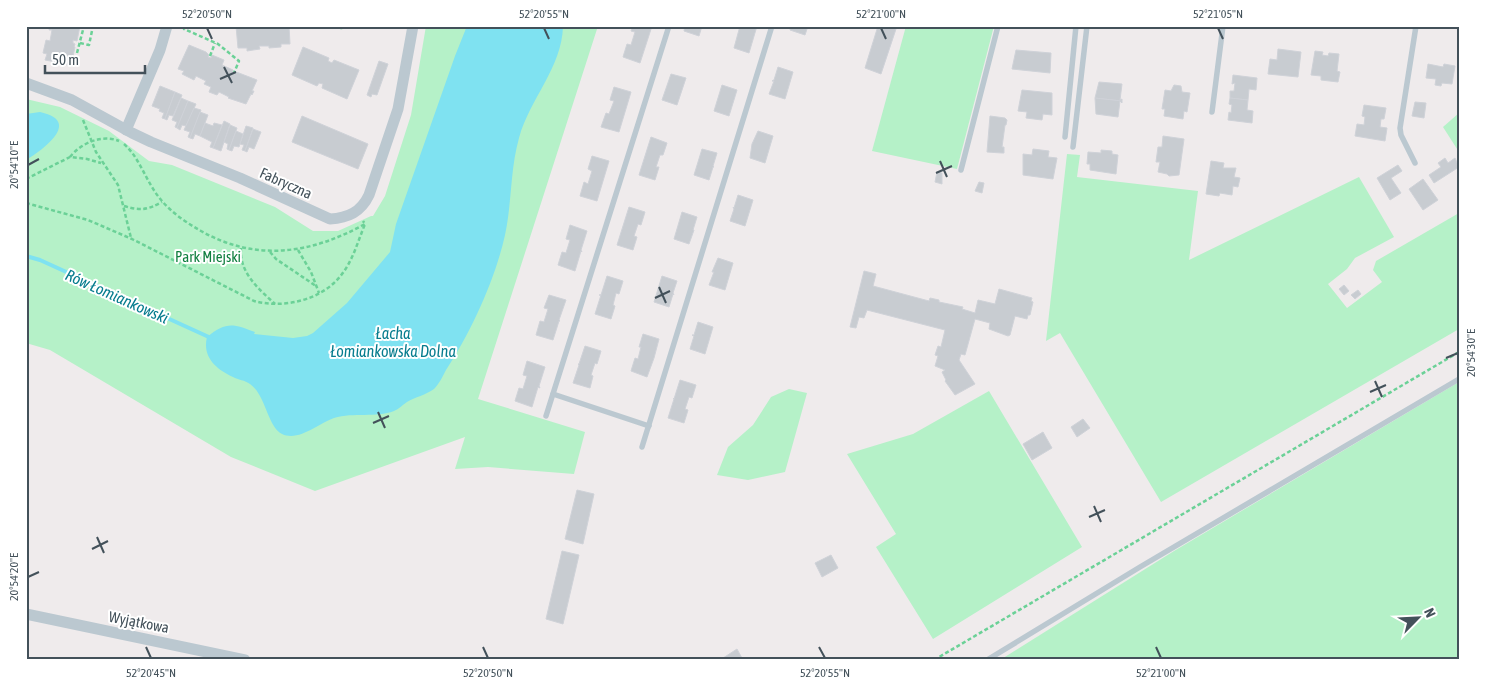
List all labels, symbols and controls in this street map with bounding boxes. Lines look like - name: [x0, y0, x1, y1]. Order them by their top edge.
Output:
- text: 52°20'50"N: [182, 7, 232, 21]
- text: 52°20'55"N: [519, 7, 569, 21]
- text: 52°21'00"N: [856, 7, 906, 21]
- text: 52°21'05"N: [1193, 7, 1243, 21]
- scale bar: [45, 42, 145, 74]
- text: 50 m: [52, 51, 79, 68]
- text: 20°54'10"E: [7, 141, 21, 189]
- street label: Fabryczna: [257, 164, 315, 202]
- park label: Park Miejski: [175, 248, 241, 265]
- water label: Rów Łomiankowski: [63, 265, 172, 327]
- water label: Łacha Łomiankowska Dolna: [330, 324, 456, 360]
- text: 20°54'30"E: [1464, 329, 1478, 377]
- text: 20°54'20"E: [7, 553, 21, 601]
- north arrow: [1392, 594, 1442, 644]
- text: N: [1421, 606, 1439, 620]
- street label: Wyjątkowa: [108, 608, 170, 636]
- text: 52°20'45"N: [126, 666, 176, 680]
- text: 52°20'50"N: [463, 666, 513, 680]
- text: 52°20'55"N: [800, 666, 850, 680]
- text: 52°21'00"N: [1136, 666, 1186, 680]

